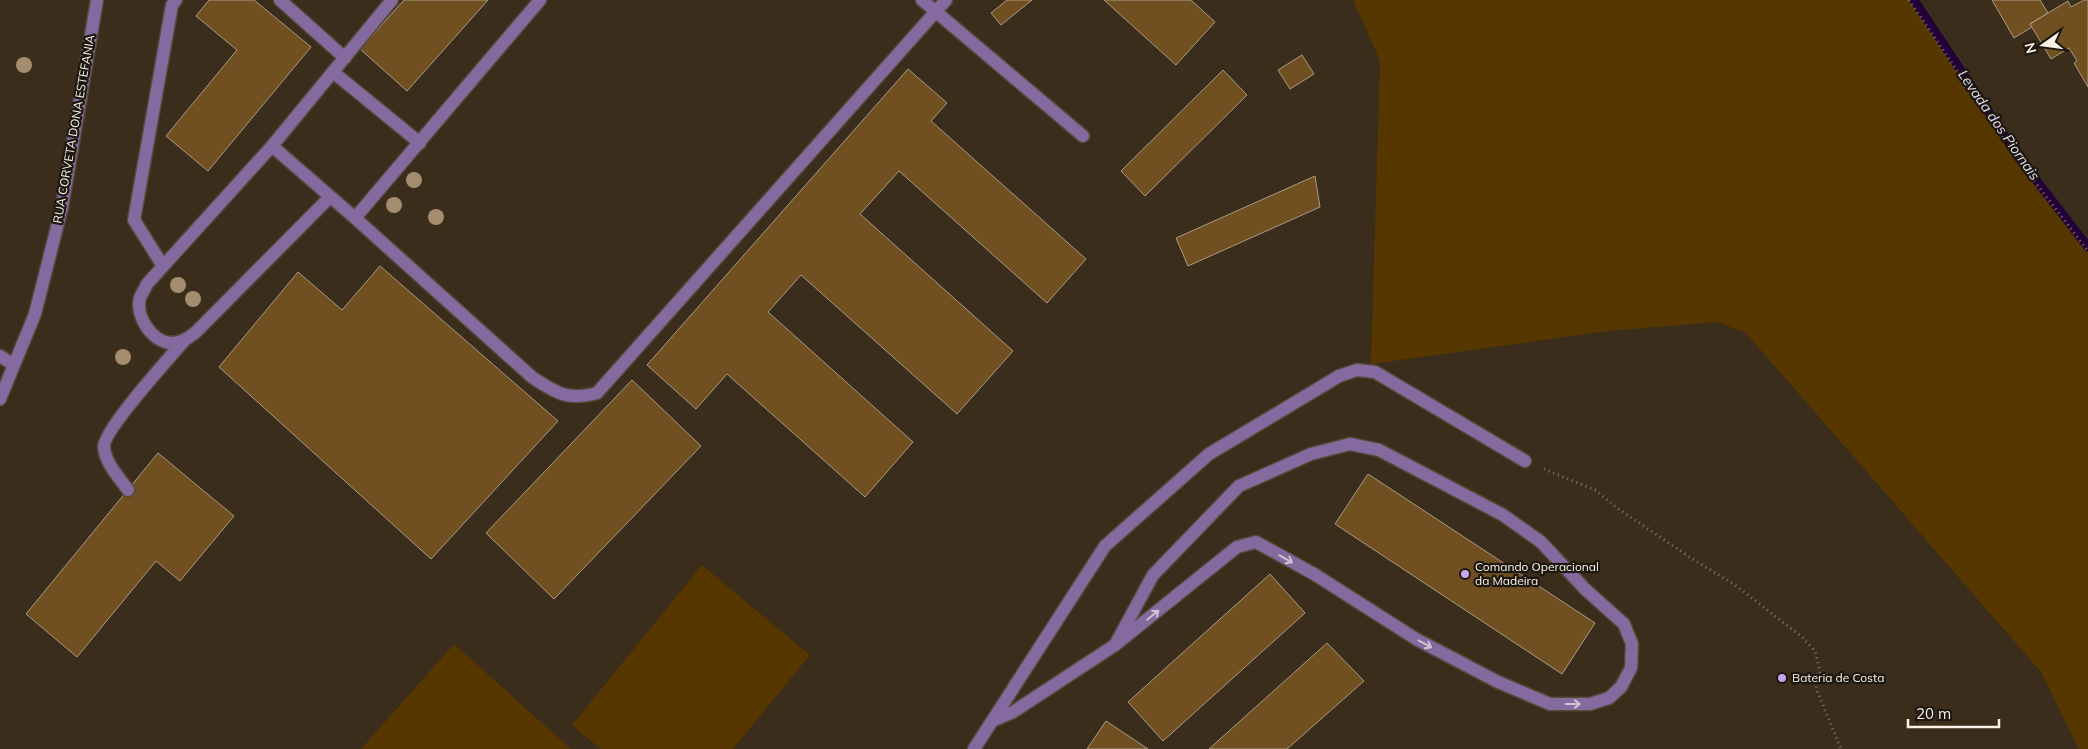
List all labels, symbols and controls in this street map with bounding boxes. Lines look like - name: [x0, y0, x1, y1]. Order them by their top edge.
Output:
- north arrow: [2018, 20, 2068, 70]
- street label: RUA CORVETA DONA ESTEFANIA: [50, 33, 98, 224]
- text: N: [2020, 41, 2040, 55]
- water label: Levada dos Piornais: [1954, 66, 2044, 184]
- one-way arrow: [1279, 554, 1294, 564]
- place label: Comando Operacional da Madeira: [1475, 559, 1599, 588]
- marker: Comando Operacional da Madeira: [1459, 568, 1471, 580]
- one-way arrow: [1146, 609, 1159, 620]
- one-way arrow: [1417, 639, 1432, 649]
- place label: Bateria de Costa: [1792, 670, 1884, 685]
- marker: Bateria de Costa: [1776, 672, 1788, 684]
- scale bar: [1908, 696, 1999, 728]
- one-way arrow: [1565, 699, 1581, 709]
- text: 20 m: [1916, 704, 1951, 723]

